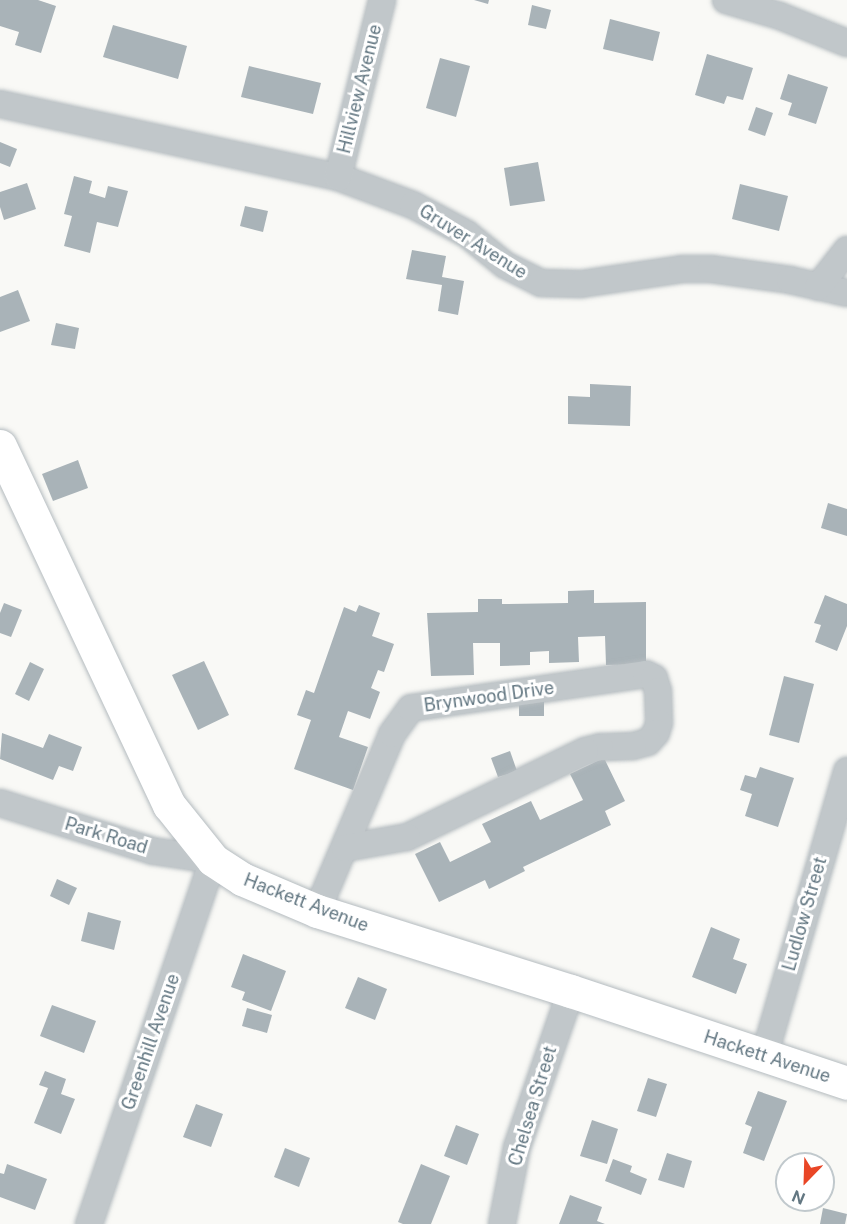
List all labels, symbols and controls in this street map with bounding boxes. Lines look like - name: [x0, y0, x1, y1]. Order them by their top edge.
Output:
- street label: Hillview Avenue: [333, 22, 387, 156]
- street label: Gruver Avenue: [415, 200, 531, 284]
- street label: Brynwood Drive: [422, 677, 556, 717]
- street label: Park Road: [62, 813, 150, 859]
- street label: Ludlow Street: [778, 854, 832, 974]
- street label: Hackett Avenue: [240, 869, 372, 937]
- street label: Greenhill Avenue: [118, 971, 184, 1113]
- street label: Hackett Avenue: [701, 1026, 833, 1088]
- street label: Chelsea Street: [505, 1043, 561, 1169]
- north arrow: [775, 1152, 835, 1212]
- text: N: [789, 1186, 808, 1208]

